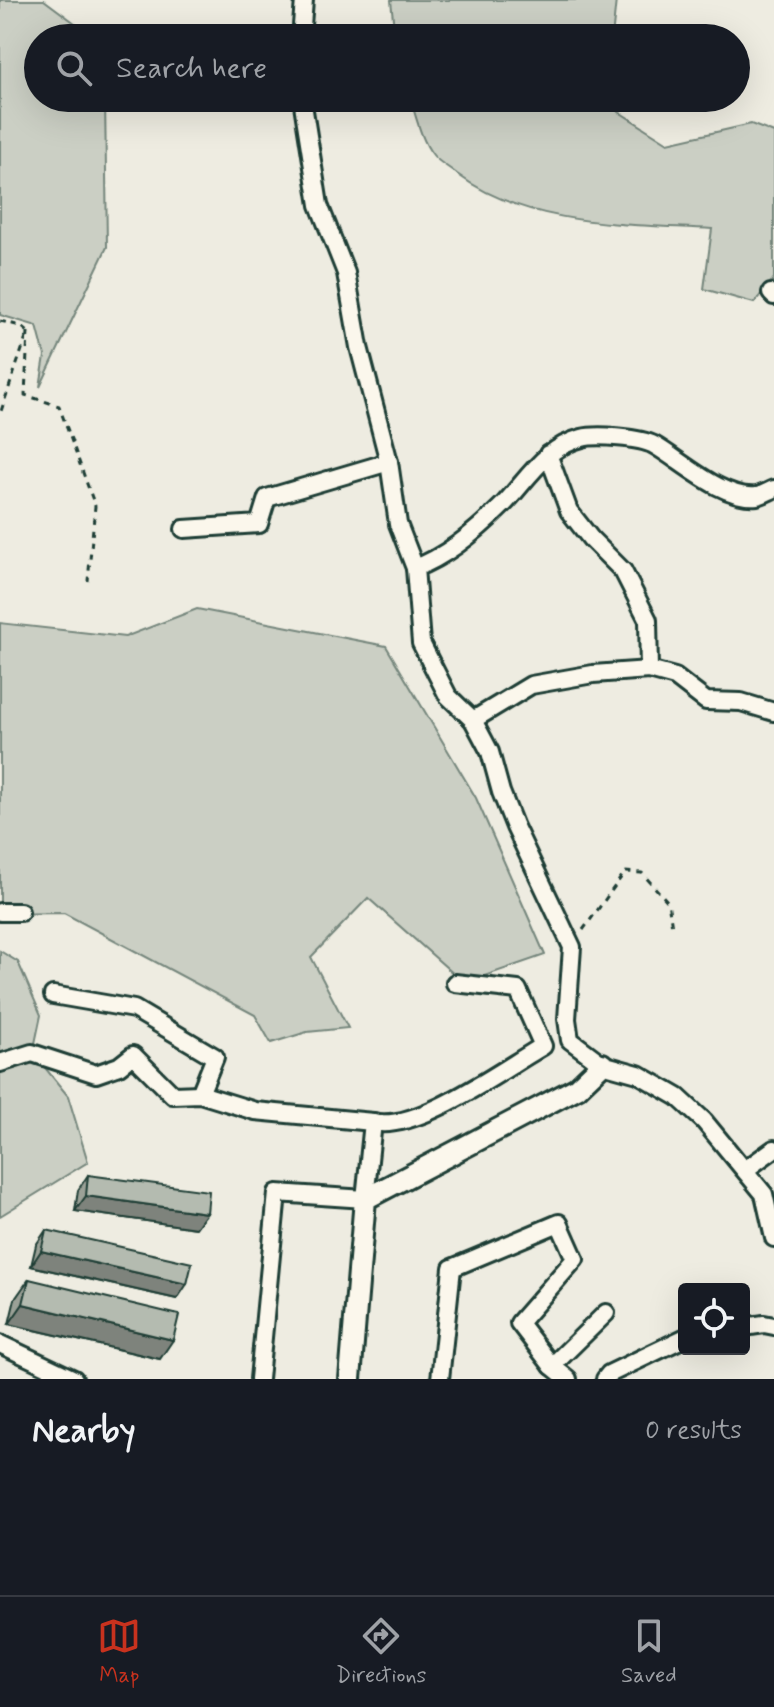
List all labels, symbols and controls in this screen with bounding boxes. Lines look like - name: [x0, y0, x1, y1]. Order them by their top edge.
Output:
- search box: [24, 24, 750, 112]
- icon: search: [52, 46, 96, 90]
- text: Search here: [116, 49, 267, 88]
- map controls: [678, 1283, 750, 1355]
- button: locate: [678, 1283, 750, 1355]
- text: Nearby: [32, 1409, 136, 1454]
- text: 0 results: [645, 1414, 742, 1448]
- tab: Map: [97, 1614, 141, 1690]
- tab: Directions: [336, 1614, 426, 1690]
- tab: Saved: [621, 1614, 677, 1690]

